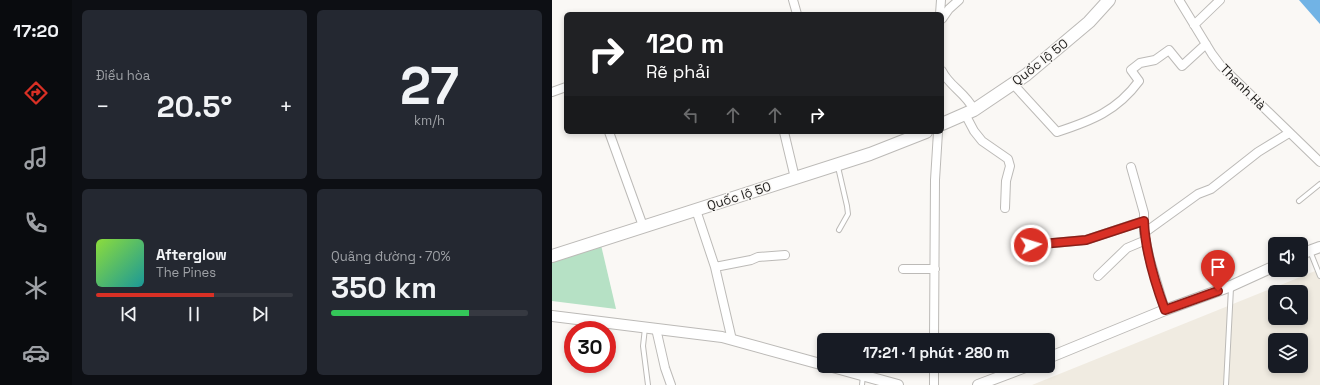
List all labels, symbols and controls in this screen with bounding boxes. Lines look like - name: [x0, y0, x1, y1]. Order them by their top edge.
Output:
- text: 17:20: [13, 19, 59, 42]
- text: 120 m: [646, 25, 724, 61]
- icon: right: [580, 28, 632, 80]
- street label: Quốc lộ 50: [1009, 35, 1071, 89]
- text: 27: [400, 53, 459, 119]
- text: Rẽ phải: [646, 60, 710, 83]
- street label: Thanh Hà: [1216, 60, 1270, 114]
- text: Điều hòa: [96, 67, 150, 84]
- icon: directions: [22, 79, 50, 107]
- text: 20.5°: [157, 87, 232, 126]
- text: −: [96, 92, 110, 120]
- text: +: [279, 92, 293, 120]
- icon: left: [680, 104, 702, 126]
- icon: ahead: [722, 104, 744, 126]
- icon: ahead: [764, 104, 786, 126]
- icon: right: [806, 104, 828, 126]
- text: km/h: [414, 112, 445, 129]
- icon: music: [22, 144, 50, 172]
- street label: Quốc lộ 50: [705, 178, 773, 214]
- icon: phone: [22, 209, 50, 237]
- position arrow: [1010, 224, 1052, 266]
- map controls: [1268, 237, 1308, 373]
- button: sound: [1268, 237, 1308, 277]
- text: Afterglow: [156, 245, 227, 264]
- text: Quãng đường · 70%: [331, 248, 451, 265]
- pin: [1201, 250, 1235, 291]
- icon: arrive: [1207, 256, 1229, 278]
- text: The Pines: [156, 264, 216, 281]
- text: 350 km: [331, 268, 437, 307]
- icon: climate: [22, 274, 50, 302]
- button: search: [1268, 285, 1308, 325]
- icon: previous: [118, 303, 140, 325]
- icon: pause: [183, 303, 205, 325]
- icon: next: [249, 303, 271, 325]
- speed limit sign: 30: [564, 321, 616, 373]
- button: layers: [1268, 333, 1308, 373]
- icon: car: [22, 339, 50, 367]
- text: 17:21 · 1 phút · 280 m: [863, 343, 1009, 362]

